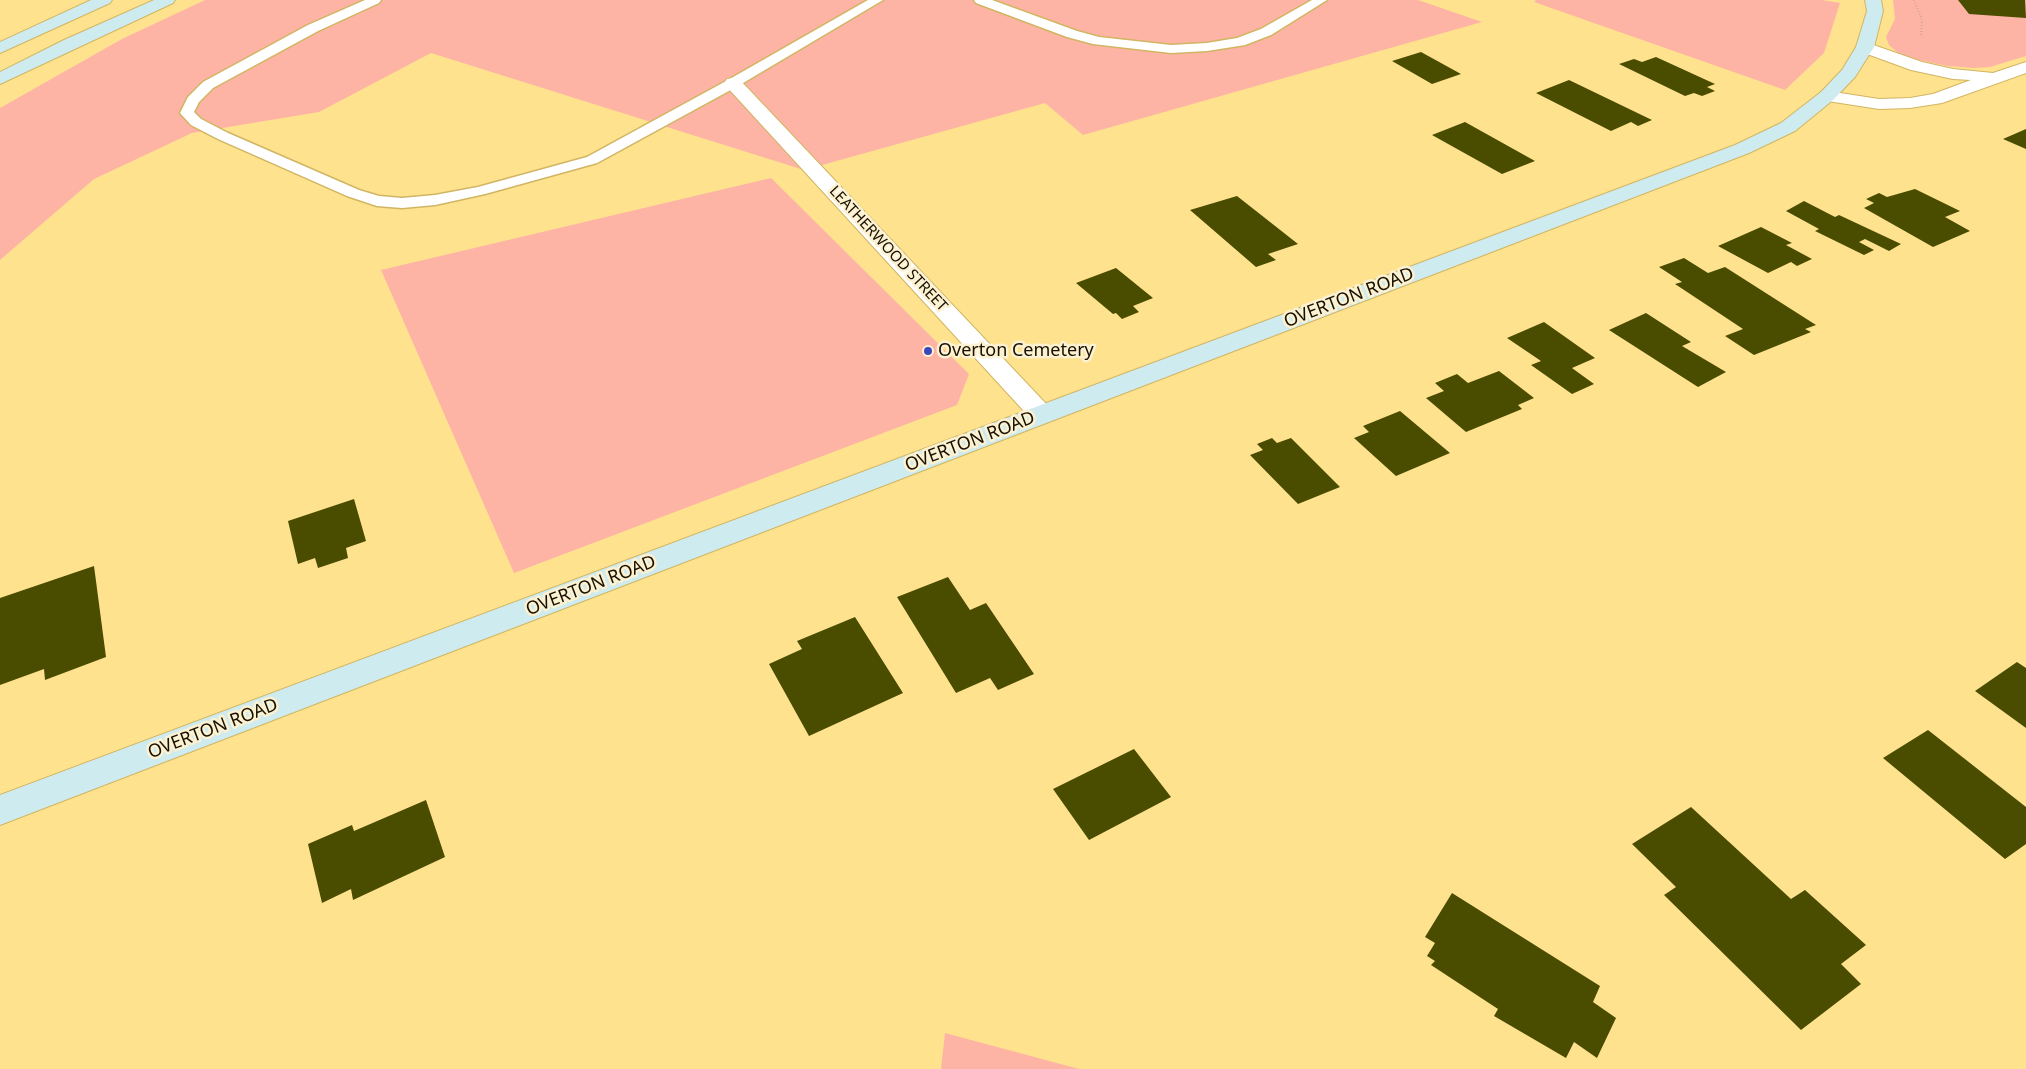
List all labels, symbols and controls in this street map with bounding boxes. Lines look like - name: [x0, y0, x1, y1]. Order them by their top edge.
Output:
- street label: LEATHERWOOD STREET: [825, 183, 951, 315]
- street label: OVERTON ROAD: [1281, 263, 1417, 333]
- place label: Overton Cemetery: [938, 340, 1094, 362]
- marker: Overton Cemetery: [922, 345, 934, 357]
- street label: OVERTON ROAD: [902, 407, 1038, 477]
- street label: OVERTON ROAD: [523, 551, 659, 621]
- street label: OVERTON ROAD: [145, 694, 281, 764]

